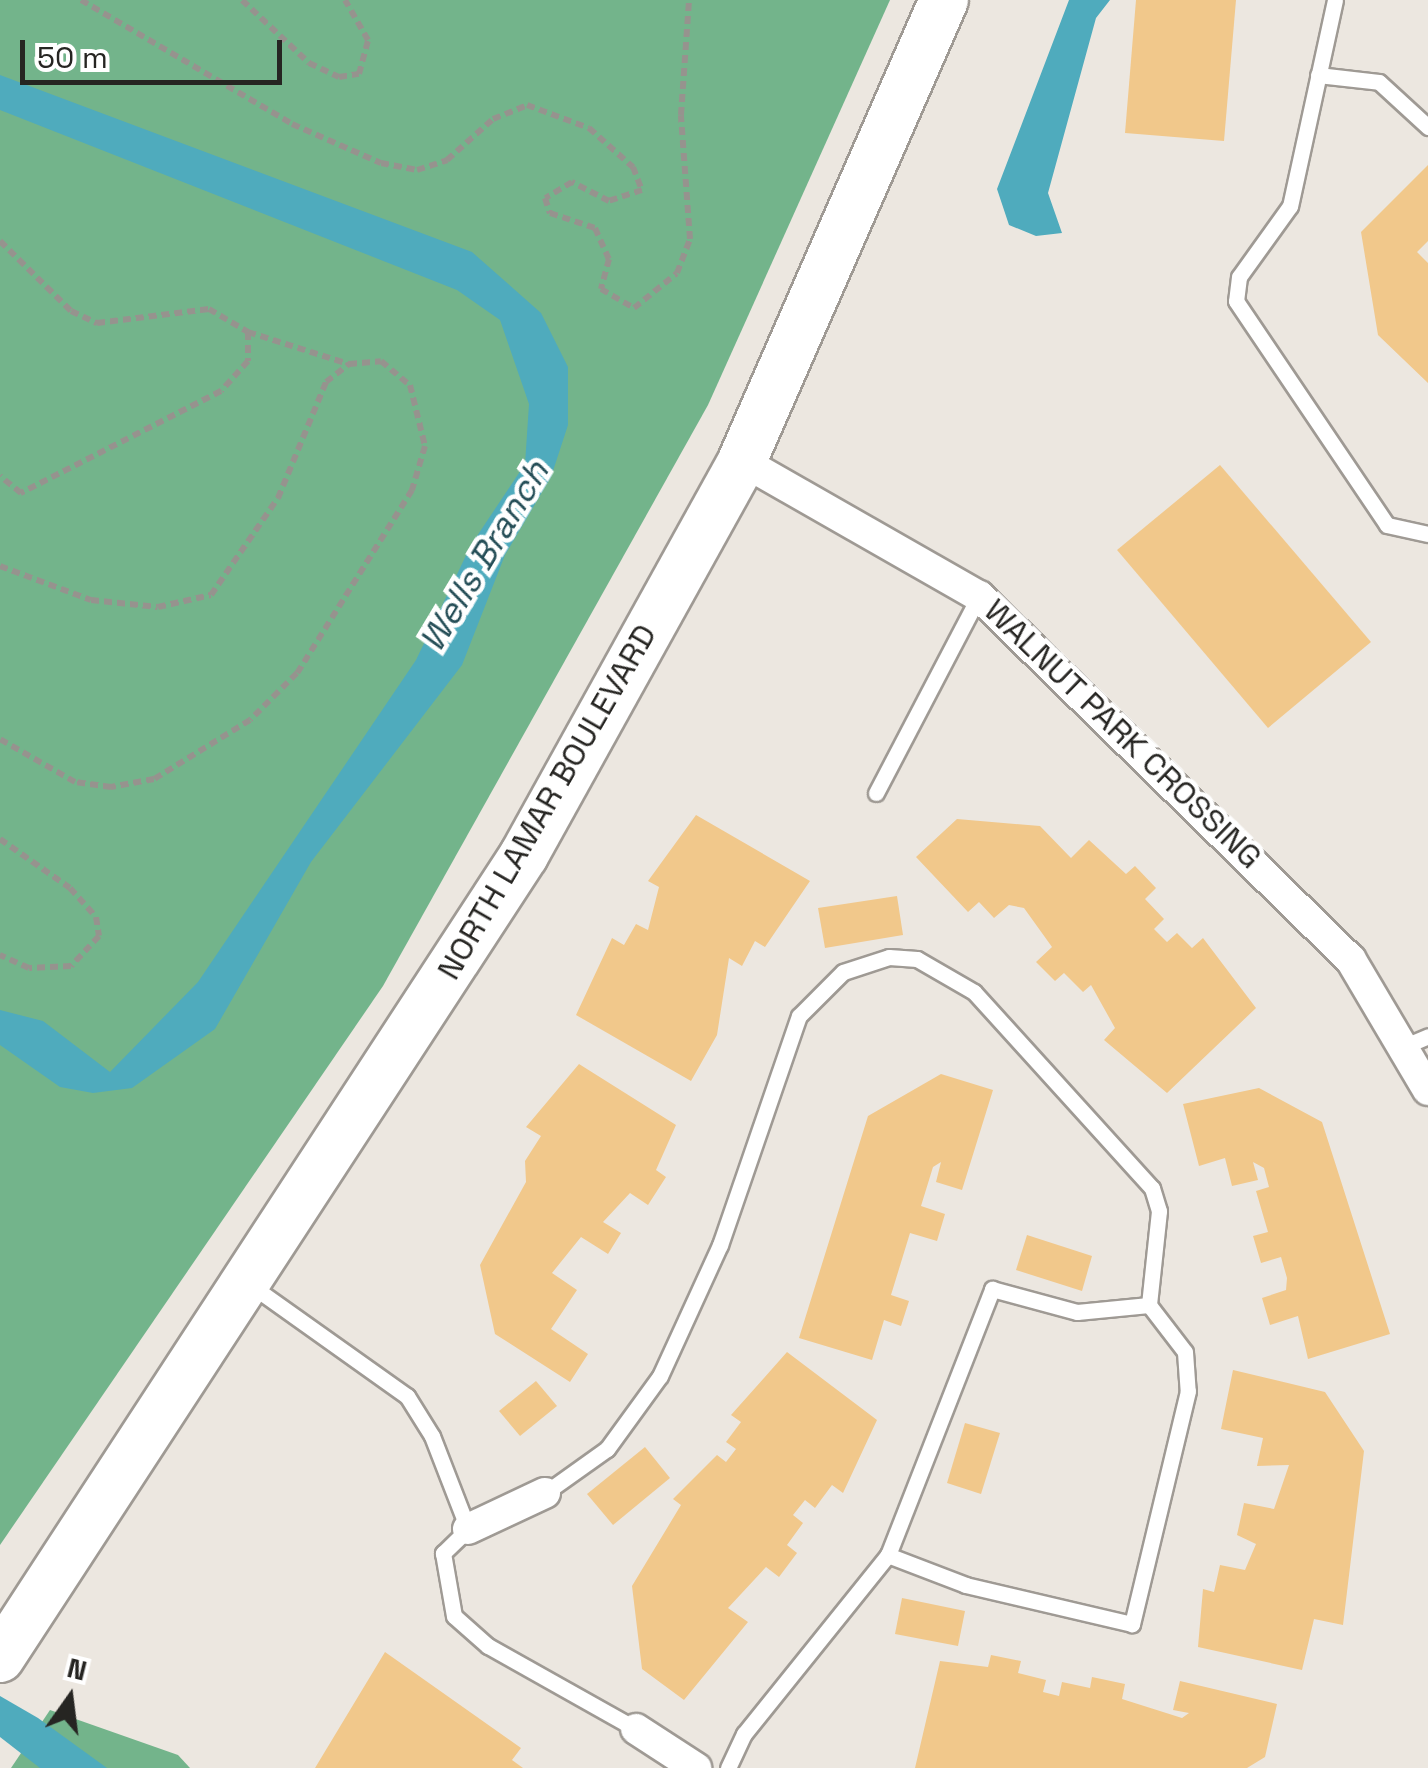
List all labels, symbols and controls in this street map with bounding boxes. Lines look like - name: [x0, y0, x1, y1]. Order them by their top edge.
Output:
- scale bar: [25, 20, 288, 82]
- text: 50 m: [37, 38, 108, 77]
- water label: Wells Branch: [411, 453, 557, 659]
- street label: WALNUT PARK CROSSING: [976, 591, 1270, 877]
- street label: NORTH LAMAR BOULEVARD: [430, 618, 664, 986]
- north arrow: [20, 1648, 120, 1748]
- text: N: [64, 1649, 91, 1689]

